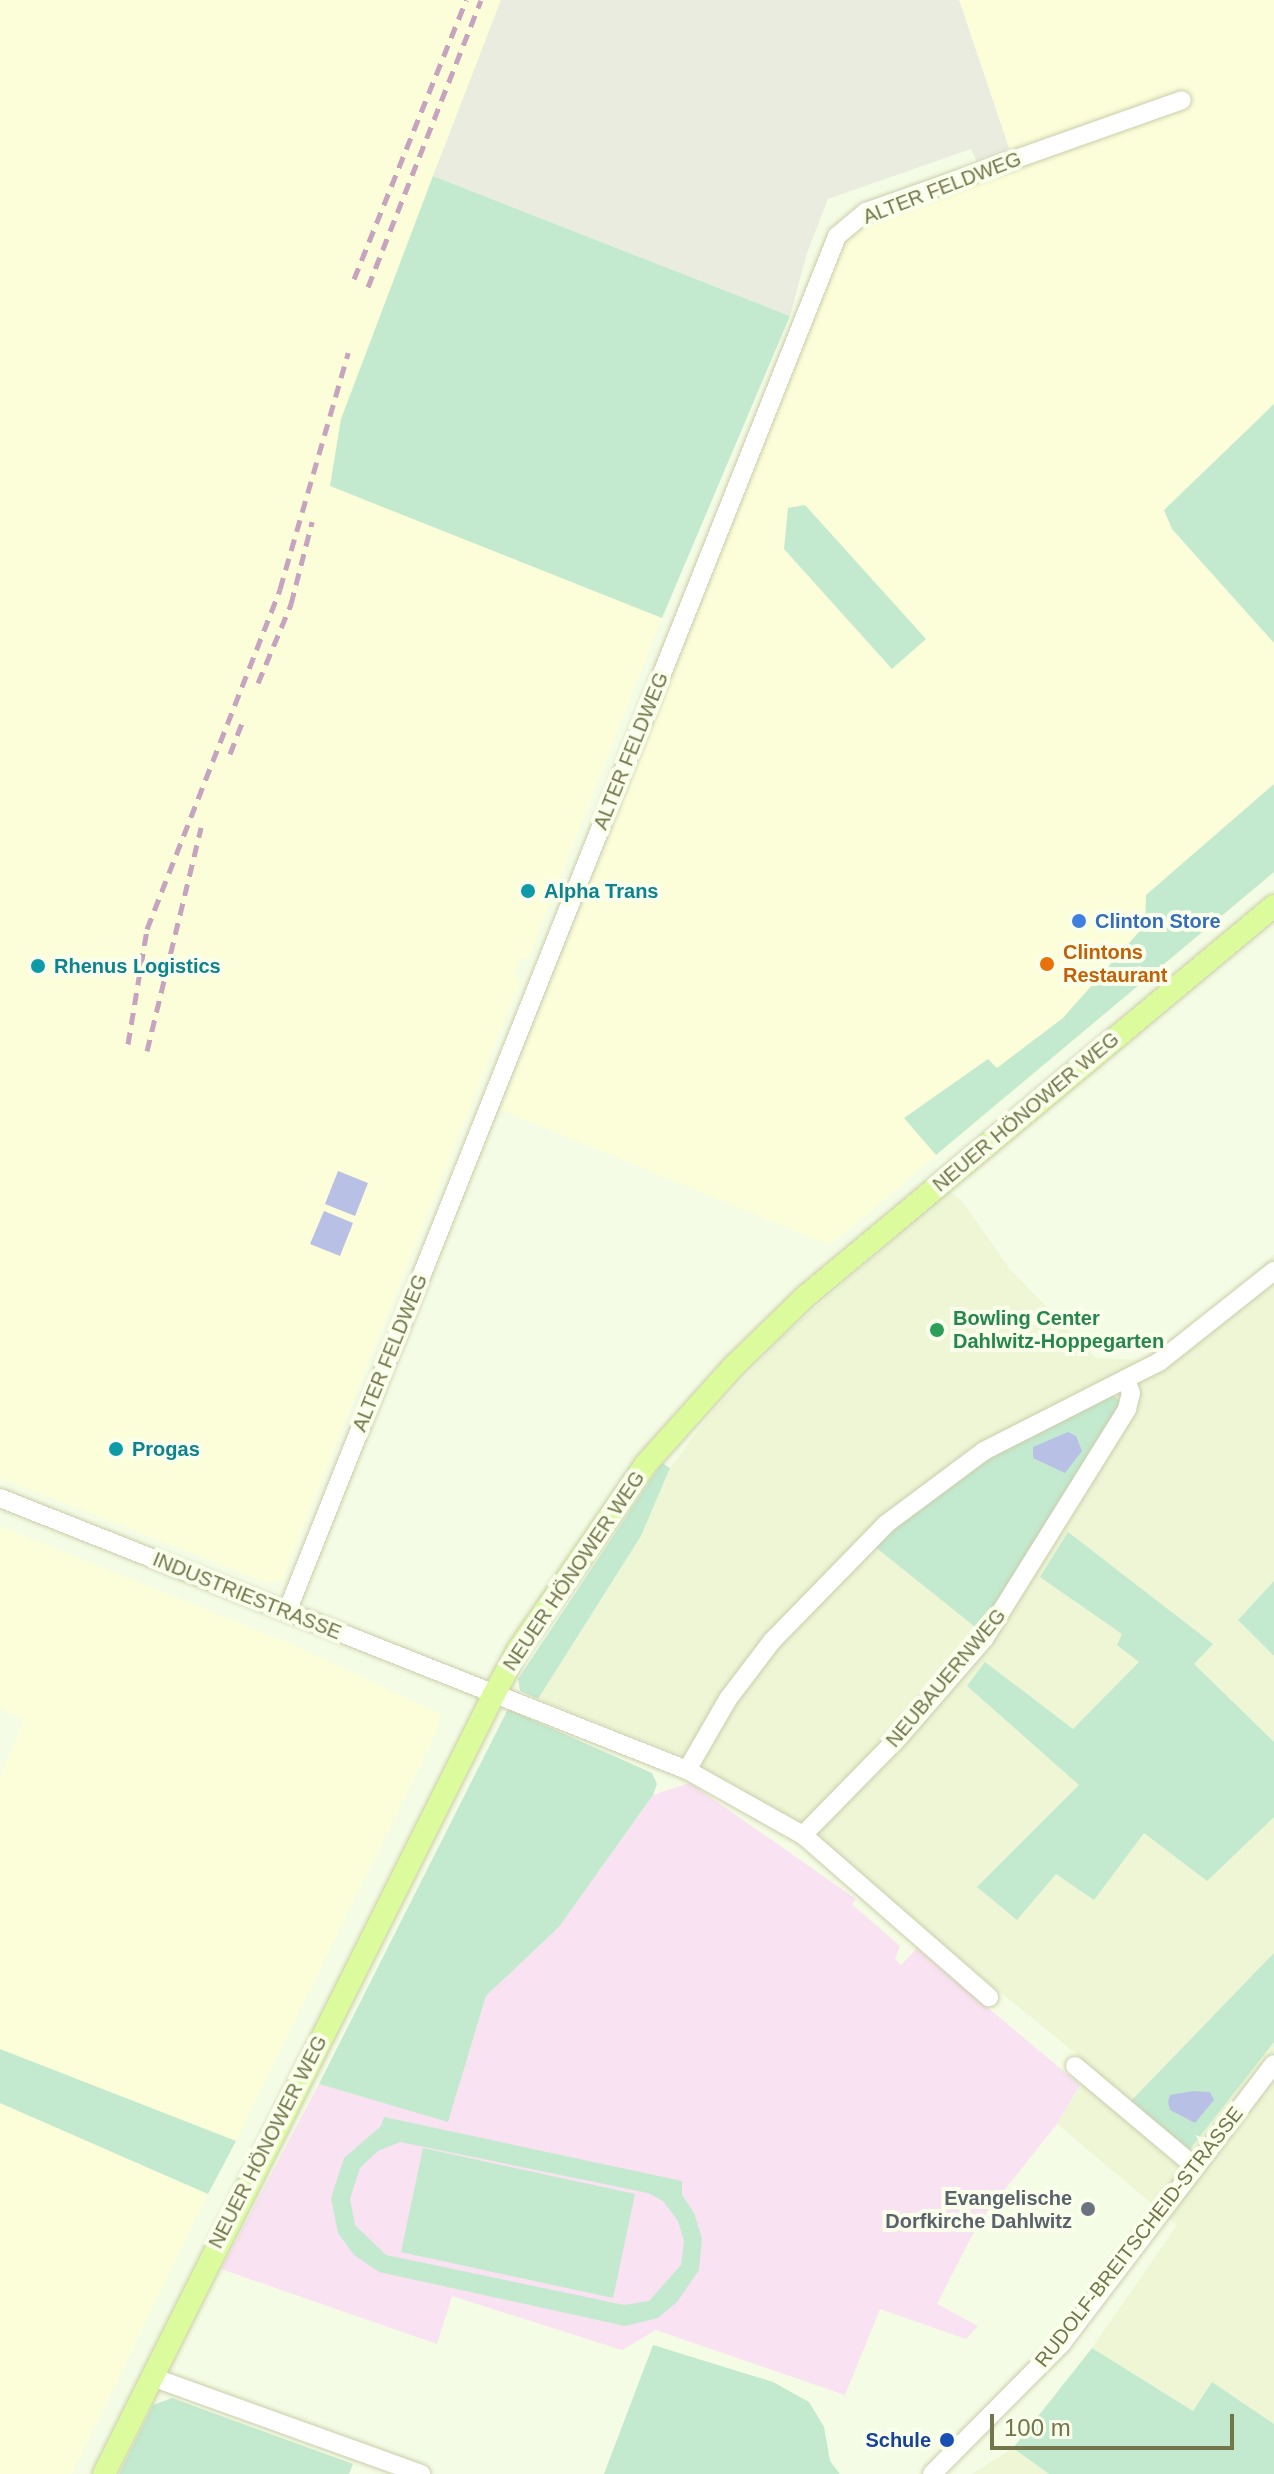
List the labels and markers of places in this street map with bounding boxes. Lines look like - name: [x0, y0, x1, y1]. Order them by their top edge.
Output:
- place label: Alpha Trans: [544, 879, 658, 903]
- marker: Alpha Trans: [519, 882, 537, 900]
- place label: Clinton Store: [1095, 909, 1221, 933]
- marker: Clinton Store: [1070, 912, 1088, 930]
- place label: Clintons Restaurant: [1063, 940, 1167, 987]
- place label: Rhenus Logistics: [54, 954, 221, 978]
- marker: Clintons Restaurant: [1038, 955, 1056, 973]
- marker: Rhenus Logistics: [29, 957, 47, 975]
- place label: Bowling Center Dahlwitz-Hoppegarten: [953, 1306, 1164, 1353]
- marker: Bowling Center Dahlwitz-Hoppegarten: [928, 1321, 946, 1339]
- place label: Progas: [132, 1437, 200, 1461]
- marker: Progas: [107, 1440, 125, 1458]
- place label: Evangelische Dorfkirche Dahlwitz: [885, 2186, 1072, 2233]
- marker: Evangelische Dorfkirche Dahlwitz: [1079, 2200, 1097, 2218]
- place label: Schule: [865, 2428, 931, 2452]
- marker: Schule: [938, 2431, 956, 2449]

